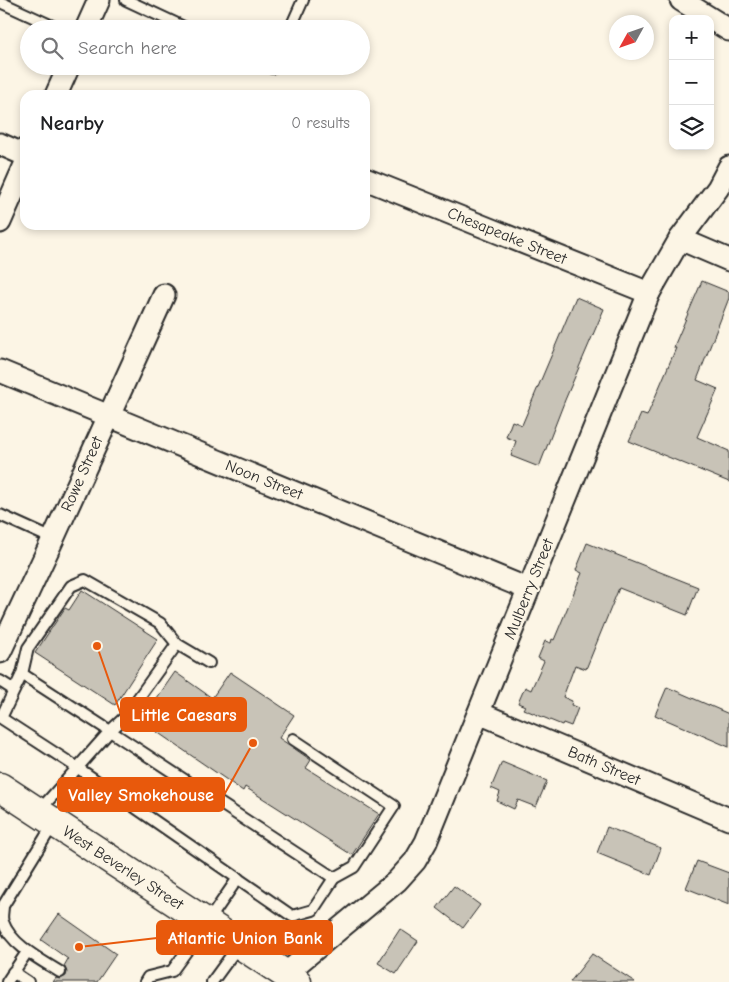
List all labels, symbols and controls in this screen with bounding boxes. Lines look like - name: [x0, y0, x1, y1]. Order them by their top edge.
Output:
- north arrow: [609, 15, 654, 60]
- map controls: [669, 15, 714, 150]
- button: +: [669, 15, 714, 60]
- search box: [20, 20, 370, 75]
- icon: search: [38, 34, 66, 62]
- text: Search here: [78, 37, 177, 59]
- button: −: [669, 60, 714, 105]
- button: layers: [669, 105, 714, 150]
- text: Nearby: [40, 111, 104, 135]
- text: 0 results: [291, 114, 350, 132]
- street label: Chesapeake Street: [445, 204, 570, 268]
- street label: Rowe Street: [57, 433, 107, 514]
- street label: Noon Street: [223, 456, 306, 504]
- street label: Mulberry Street: [501, 536, 558, 642]
- callout: Little Caesars: [121, 698, 246, 731]
- text: Little Caesars: [131, 705, 237, 726]
- street label: Bath Street: [565, 743, 643, 789]
- callout: Valley Smokehouse: [58, 778, 224, 811]
- text: Valley Smokehouse: [68, 785, 214, 806]
- street label: West Beverley Street: [59, 822, 187, 914]
- callout: Atlantic Union Bank: [157, 921, 332, 954]
- text: Atlantic Union Bank: [168, 928, 322, 949]

